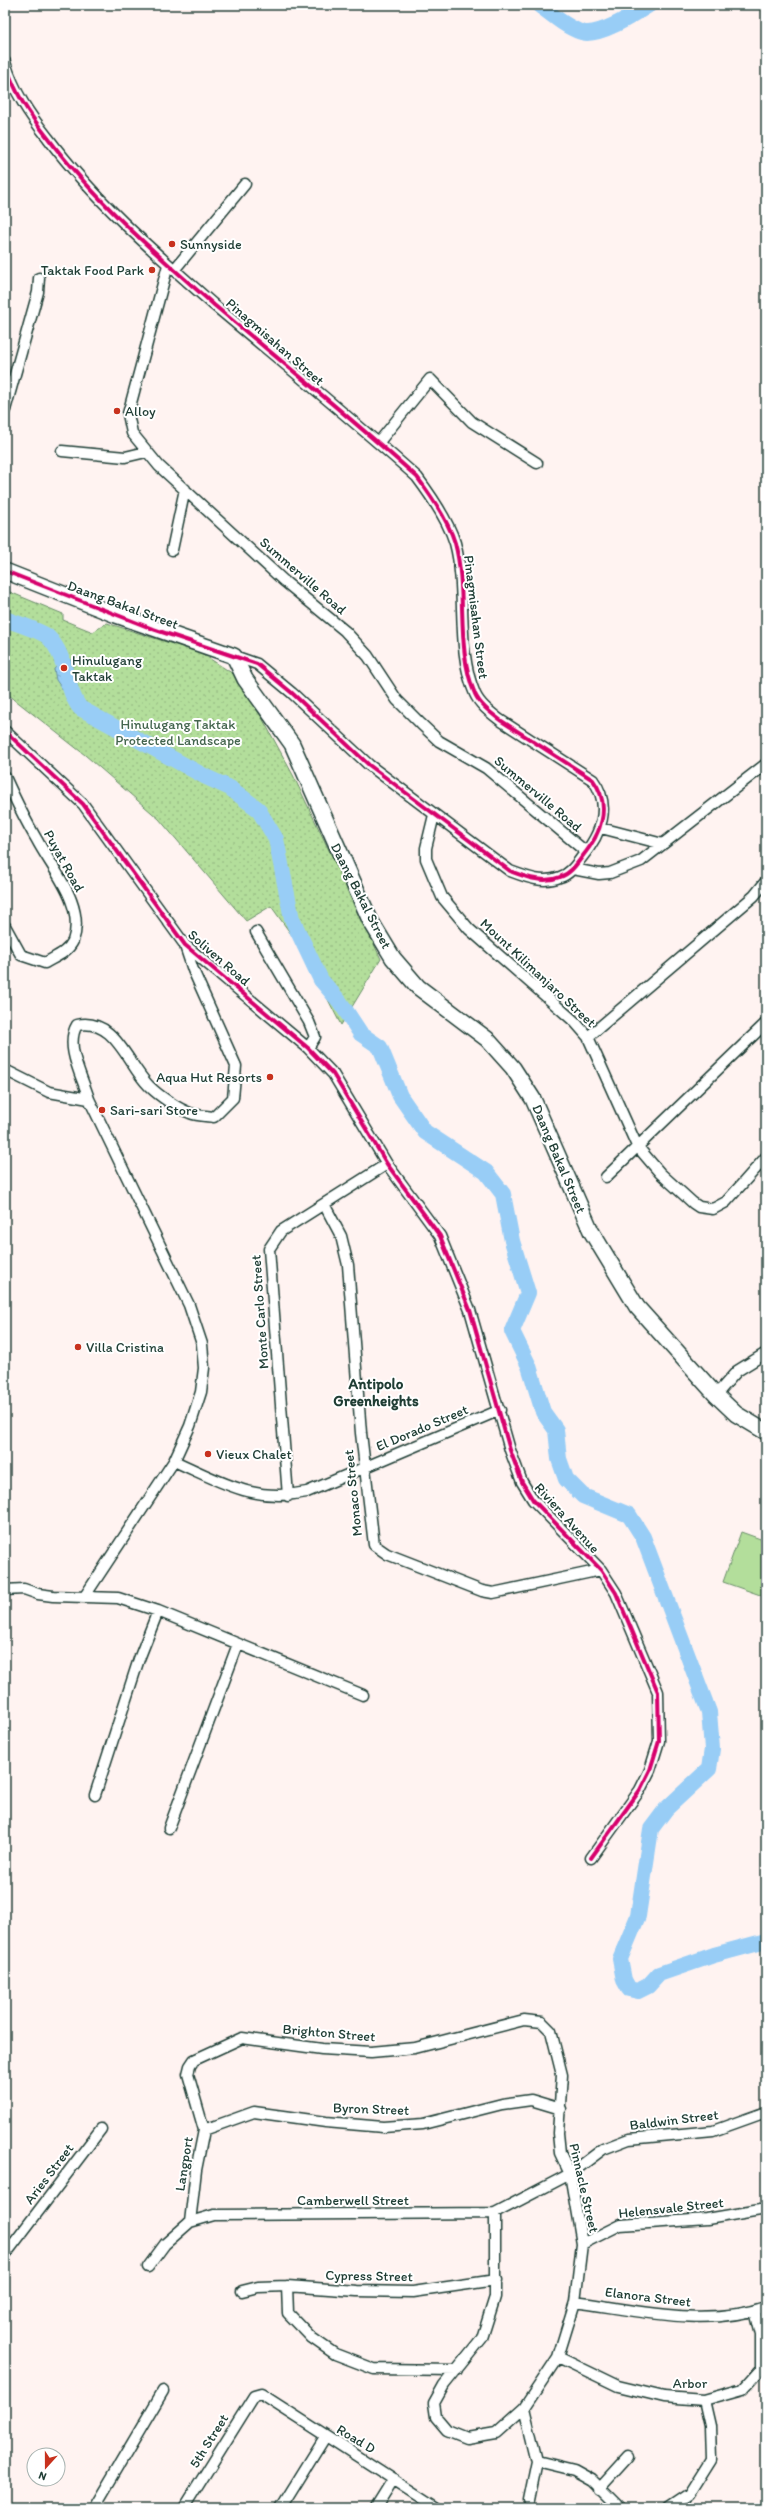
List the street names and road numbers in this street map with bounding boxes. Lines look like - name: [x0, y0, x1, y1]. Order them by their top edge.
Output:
- street label: Pinagmisahan Street: [222, 295, 328, 389]
- street label: Summerville Road: [256, 534, 350, 618]
- street label: Pinagmisahan Street: [460, 554, 492, 680]
- street label: Daang Bakal Street: [65, 577, 181, 633]
- street label: Summerville Road: [491, 752, 586, 836]
- street label: Puyat Road: [40, 827, 88, 895]
- street label: Daang Bakal Street: [327, 840, 395, 952]
- street label: Mount Kilimanjaro Street: [477, 915, 599, 1031]
- street label: Soliven Road: [184, 926, 254, 990]
- street label: Daang Bakal Street: [528, 1102, 590, 1216]
- street label: Monte Carlo Street: [248, 1254, 272, 1370]
- street label: El Dorado Street: [373, 1401, 471, 1455]
- street label: Monaco Street: [340, 1449, 366, 1537]
- street label: Riviera Avenue: [531, 1479, 603, 1557]
- street label: Brighton Street: [282, 2020, 376, 2046]
- street label: Byron Street: [333, 2099, 409, 2119]
- street label: Baldwin Street: [629, 2106, 719, 2134]
- street label: Langport: [171, 2136, 197, 2192]
- street label: Aries Street: [21, 2140, 77, 2208]
- street label: Pinnacle Street: [565, 2141, 603, 2235]
- street label: Camberwell Street: [297, 2192, 409, 2209]
- street label: Helensvale Street: [618, 2194, 724, 2222]
- street label: Cypress Street: [325, 2267, 413, 2285]
- street label: Elanora Street: [604, 2283, 692, 2311]
- street label: Arbor: [673, 2375, 708, 2392]
- street label: 5th Street: [186, 2411, 232, 2471]
- street label: Road D: [334, 2421, 379, 2457]

